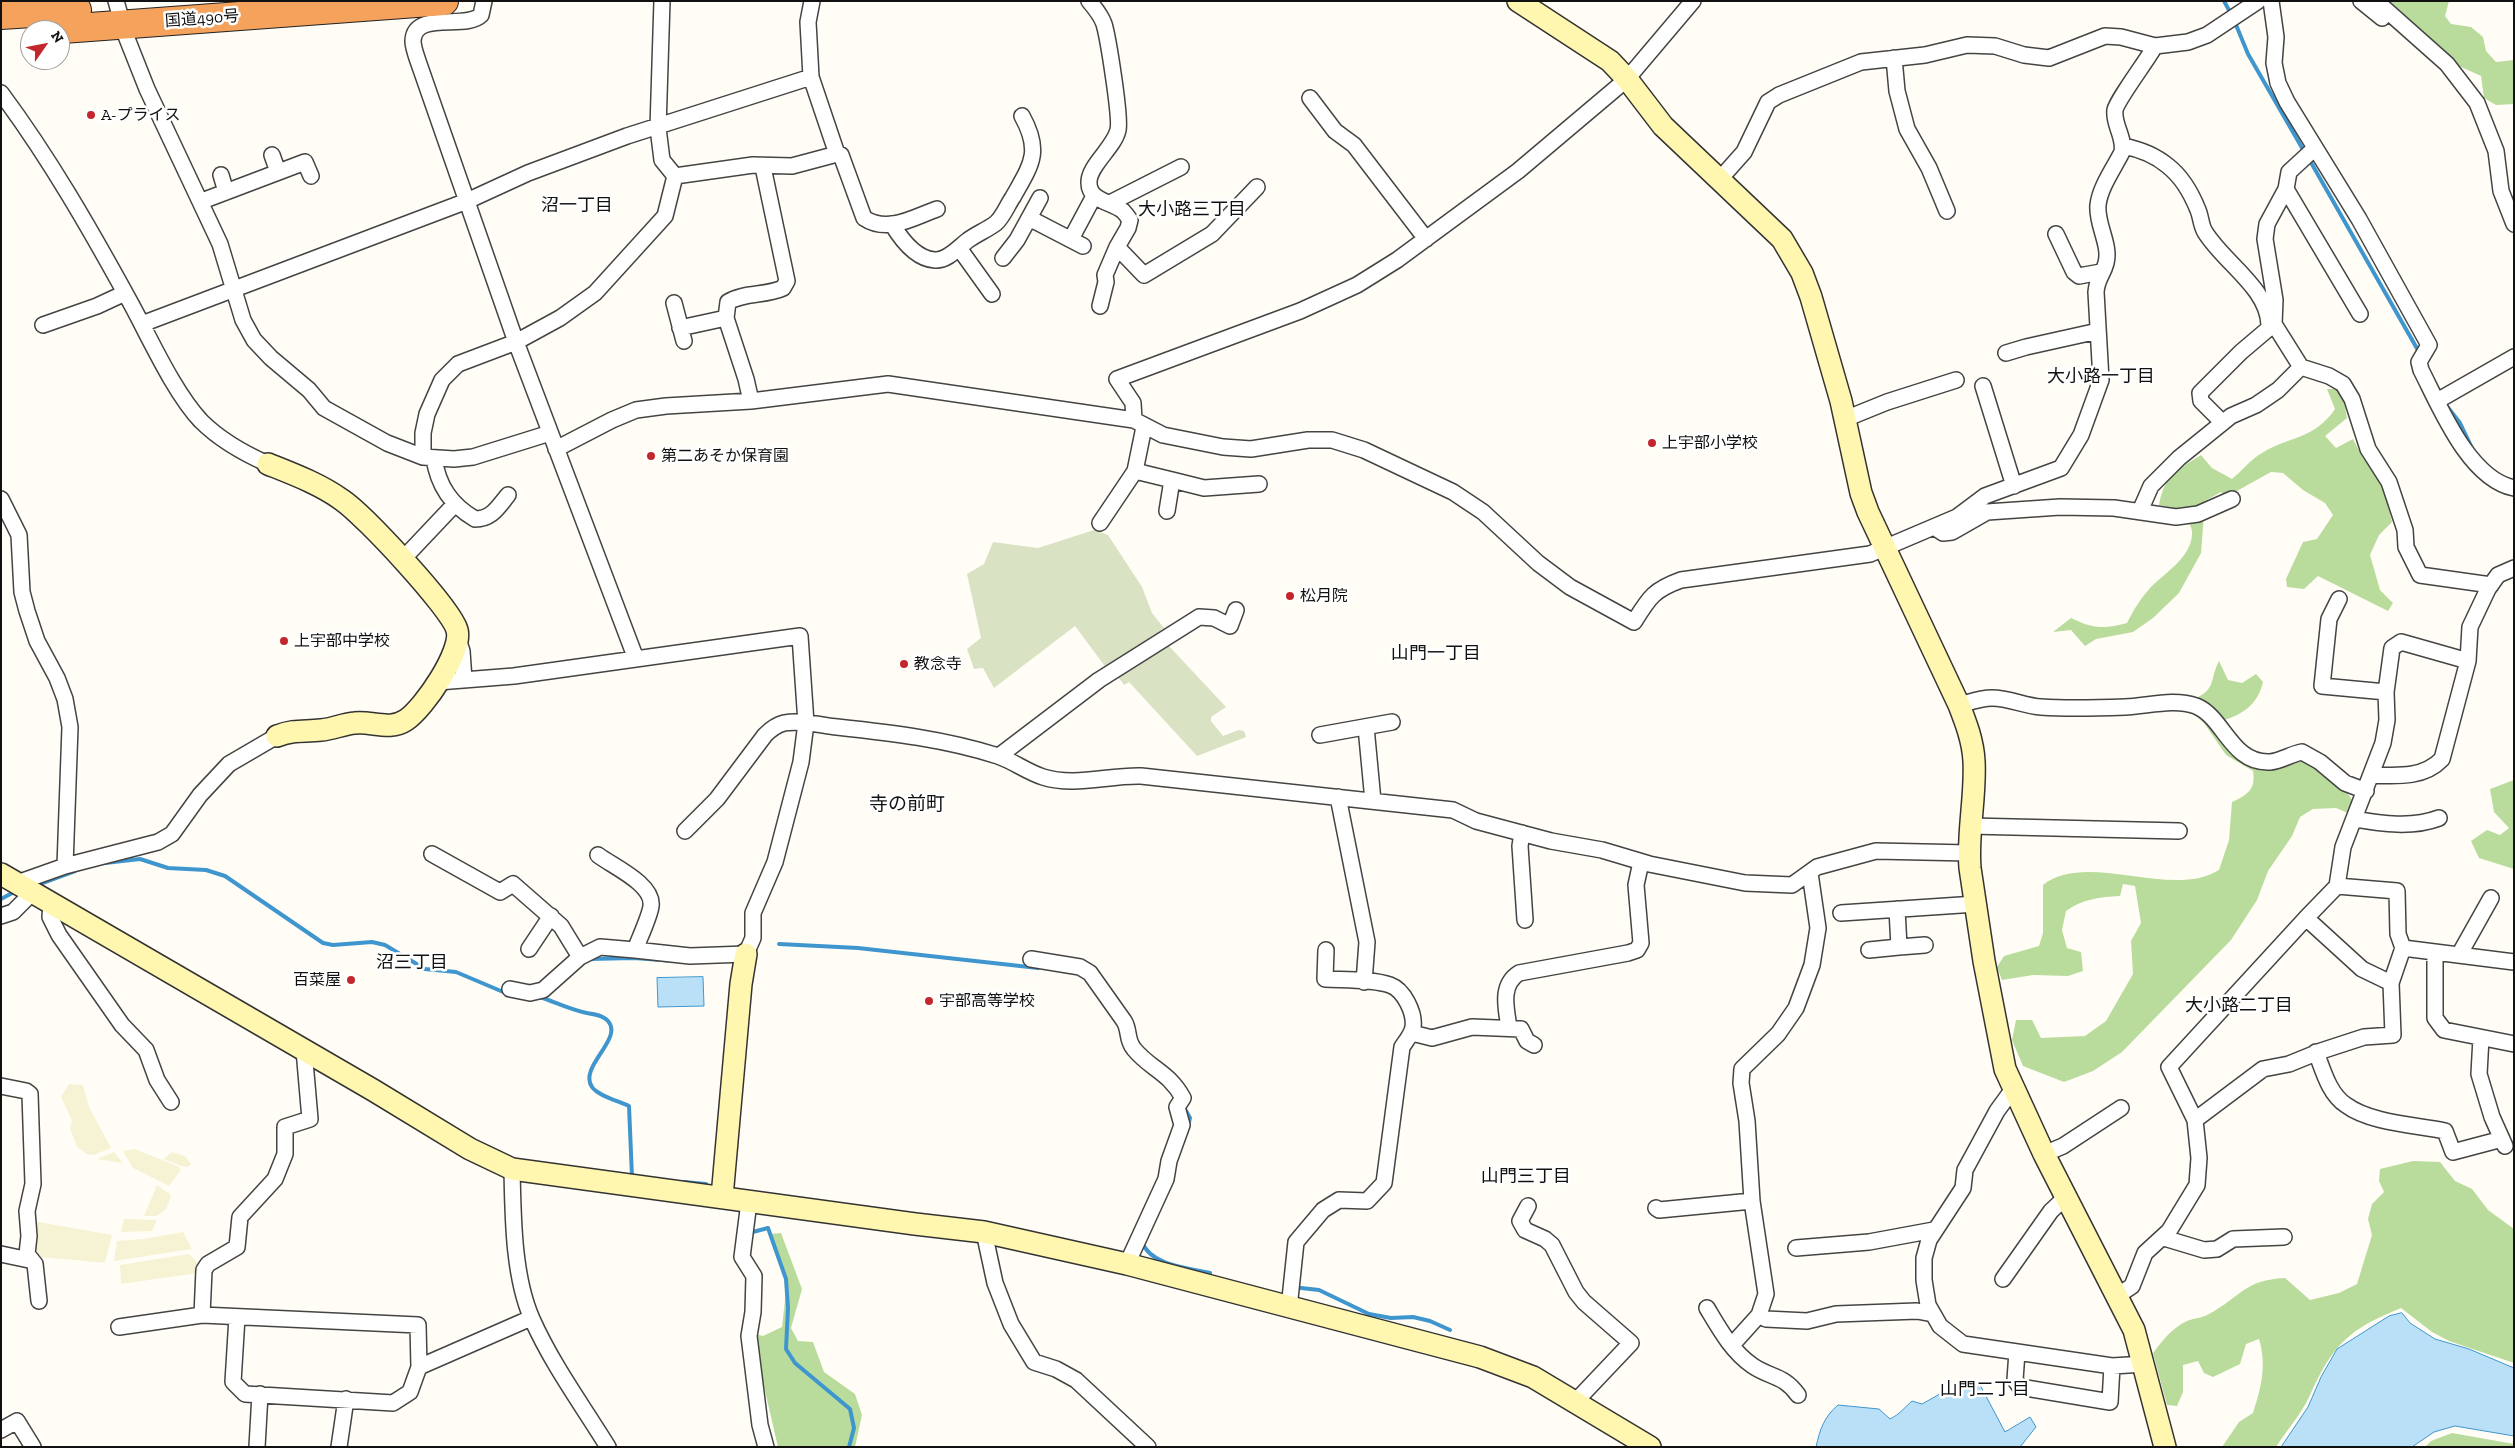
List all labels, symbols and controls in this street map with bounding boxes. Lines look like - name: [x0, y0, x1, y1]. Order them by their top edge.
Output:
- street label: 国道490号: [164, 7, 240, 31]
- north arrow: [20, 20, 70, 70]
- text: N: [47, 28, 67, 46]
- place label: A-プライス: [101, 105, 180, 125]
- marker: A-プライス: [85, 109, 97, 121]
- district label: 沼一丁目: [541, 195, 613, 217]
- district label: 大小路三丁目: [1138, 199, 1246, 221]
- district label: 大小路一丁目: [2047, 366, 2155, 388]
- place label: 上宇部小学校: [1662, 433, 1758, 453]
- marker: 上宇部小学校: [1646, 437, 1658, 449]
- place label: 第二あそか保育園: [661, 446, 789, 466]
- marker: 第二あそか保育園: [645, 450, 657, 462]
- place label: 松月院: [1300, 586, 1348, 606]
- marker: 松月院: [1284, 590, 1296, 602]
- place label: 上宇部中学校: [294, 631, 390, 651]
- marker: 上宇部中学校: [278, 635, 290, 647]
- district label: 山門一丁目: [1391, 643, 1481, 665]
- place label: 教念寺: [914, 654, 962, 674]
- marker: 教念寺: [898, 658, 910, 670]
- district label: 寺の前町: [869, 794, 945, 816]
- district label: 沼三丁目: [376, 952, 448, 974]
- place label: 百菜屋: [293, 970, 341, 990]
- marker: 百菜屋: [345, 974, 357, 986]
- place label: 宇部高等学校: [939, 991, 1035, 1011]
- marker: 宇部高等学校: [923, 995, 935, 1007]
- district label: 大小路二丁目: [2185, 995, 2293, 1017]
- district label: 山門三丁目: [1481, 1166, 1571, 1188]
- district label: 山門二丁目: [1940, 1379, 2030, 1401]

